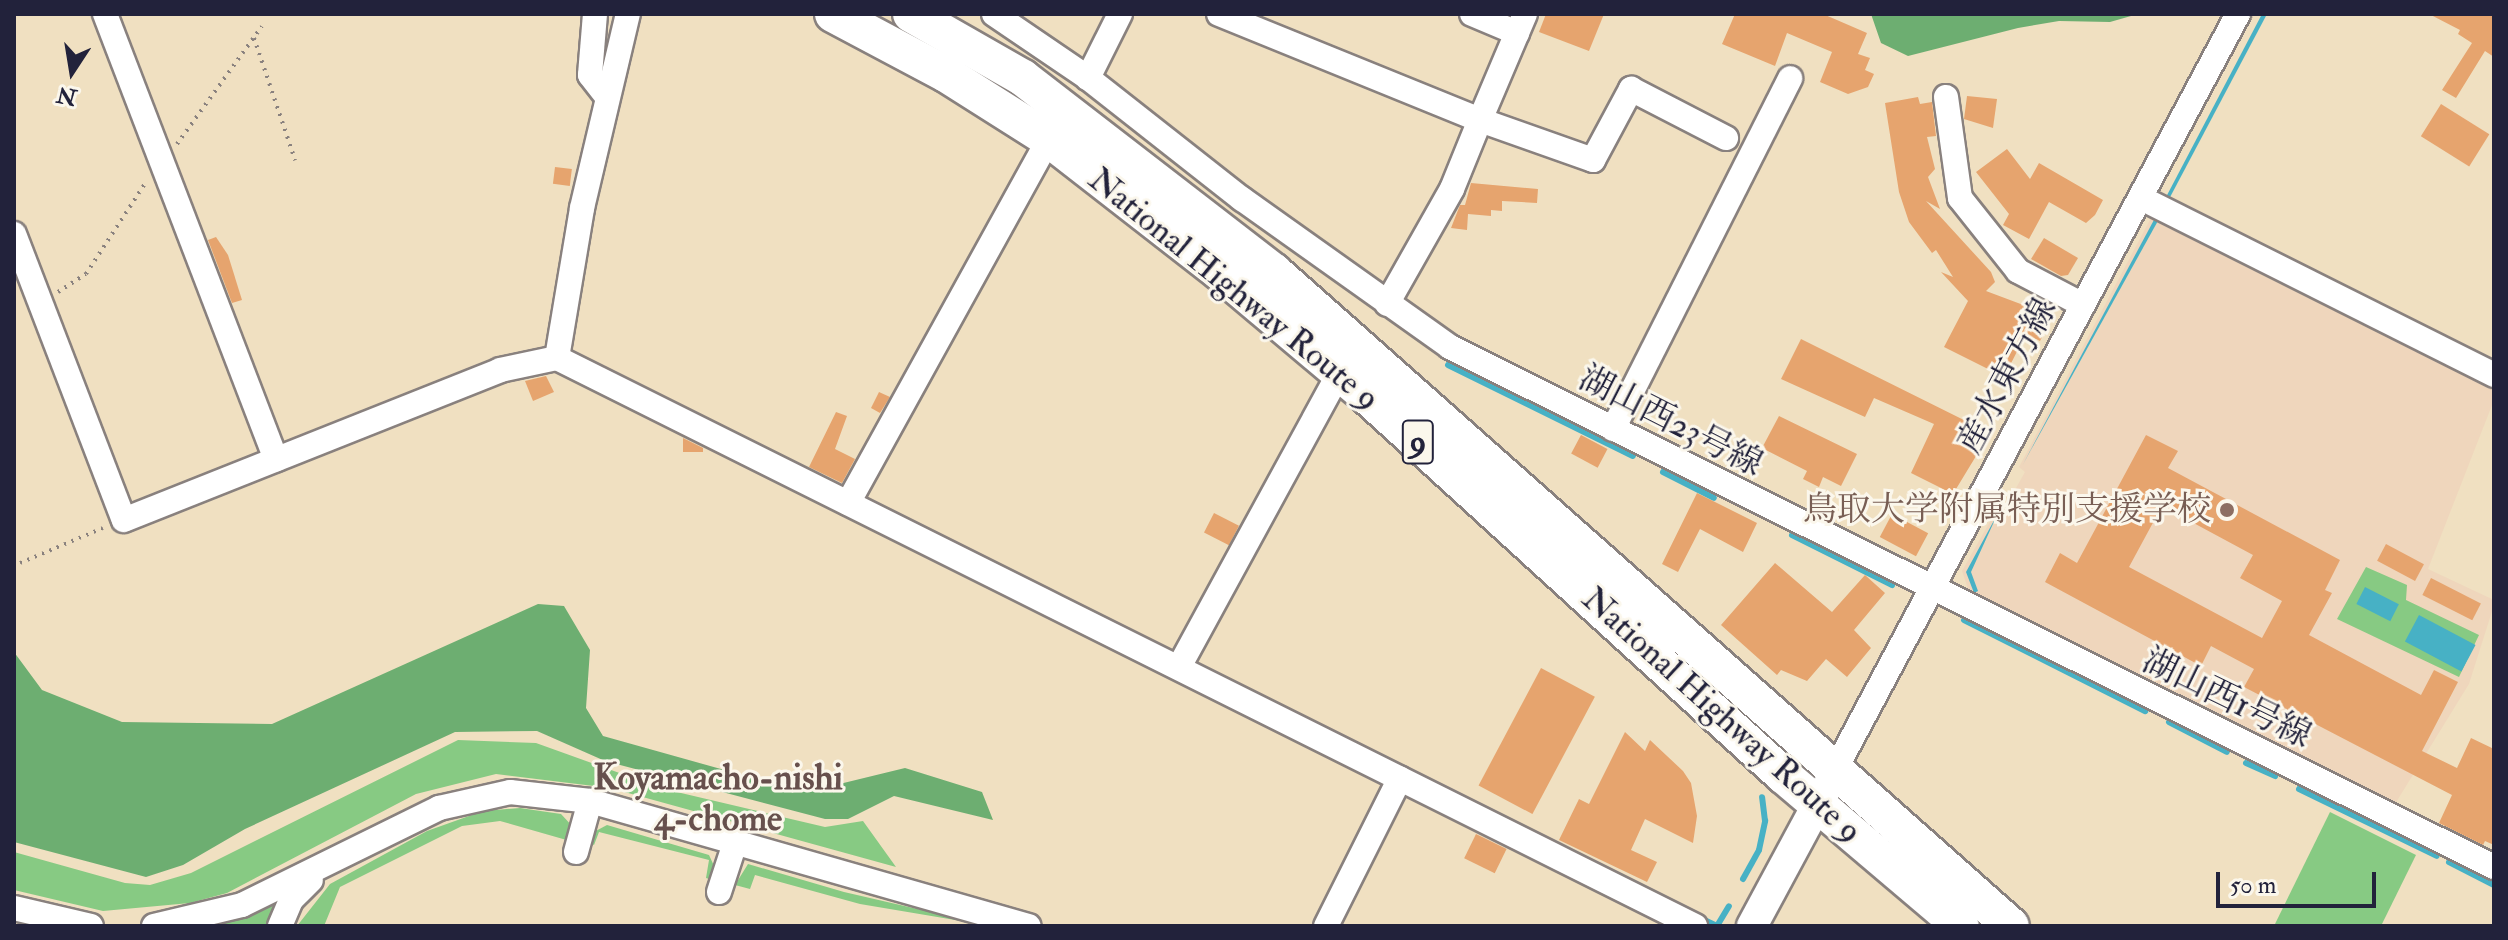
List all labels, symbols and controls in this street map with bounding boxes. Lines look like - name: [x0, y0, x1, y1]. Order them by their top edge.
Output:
- north arrow: [32, 32, 112, 112]
- text: N: [54, 80, 80, 111]
- street label: National Highway Route 9: [1080, 159, 1388, 419]
- street label: 産水東方線: [1949, 291, 2065, 461]
- street label: 湖山西23号線: [1573, 357, 1769, 485]
- road number: 9: [1400, 414, 1436, 470]
- place label: 鳥取大学附属特別支援学校: [1803, 490, 2211, 530]
- marker: 鳥取大学附属特別支援学校: [2218, 501, 2236, 519]
- street label: National Highway Route 9: [1574, 579, 1870, 851]
- street label: 湖山西1号線: [2136, 640, 2318, 756]
- district label: Koyamacho-nishi 4-chome: [593, 755, 843, 840]
- scale bar: [2220, 856, 2380, 906]
- text: 50 m: [2230, 870, 2276, 901]

